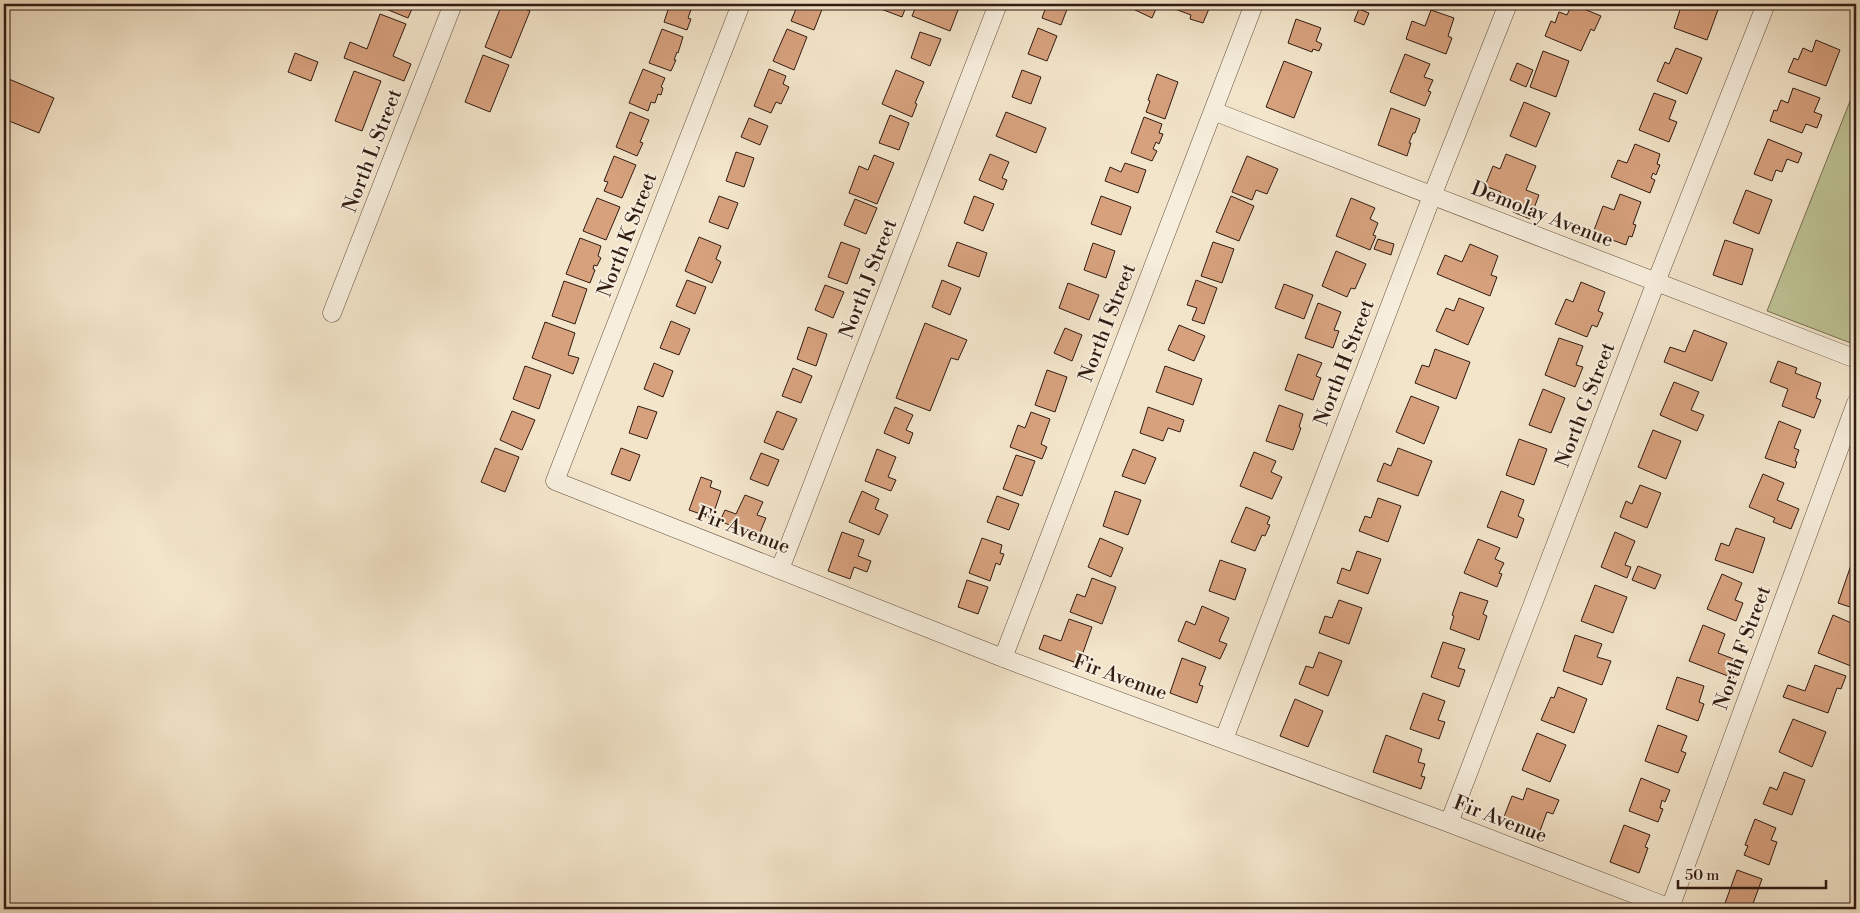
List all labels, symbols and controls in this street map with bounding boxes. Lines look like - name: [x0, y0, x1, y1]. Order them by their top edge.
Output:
- street label: North L Street: [338, 86, 408, 216]
- street label: North K Street: [593, 169, 663, 301]
- street label: Demolay Avenue: [1467, 176, 1617, 254]
- street label: North J Street: [835, 216, 903, 342]
- street label: North I Street: [1074, 260, 1142, 386]
- street label: North H Street: [1310, 296, 1380, 430]
- street label: North G Street: [1551, 339, 1621, 471]
- street label: Fir Avenue: [693, 502, 793, 560]
- street label: North F Street: [1709, 583, 1777, 713]
- street label: Fir Avenue: [1070, 649, 1170, 707]
- street label: Fir Avenue: [1450, 791, 1550, 849]
- scale bar: [1678, 858, 1825, 890]
- text: 50 m: [1685, 866, 1719, 885]

